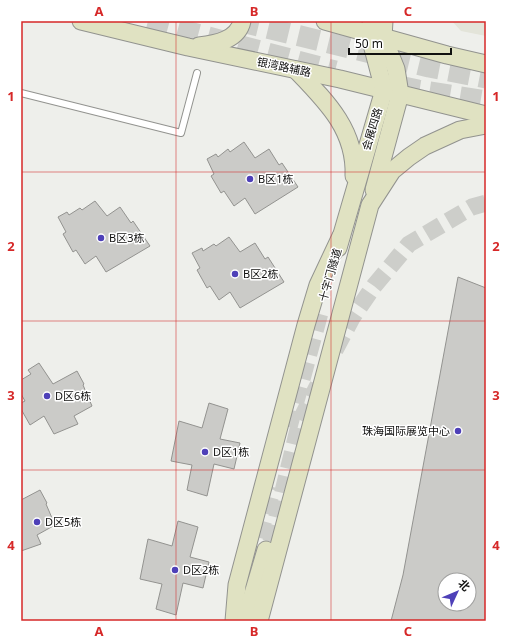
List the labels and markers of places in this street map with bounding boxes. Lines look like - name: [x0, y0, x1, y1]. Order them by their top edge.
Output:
- place label: B区1栋: [258, 171, 293, 186]
- marker: B区1栋: [245, 174, 255, 184]
- place label: B区3栋: [109, 230, 144, 245]
- marker: B区3栋: [96, 233, 106, 243]
- place label: B区2栋: [243, 266, 278, 281]
- marker: B区2栋: [230, 269, 240, 279]
- place label: D区6栋: [55, 388, 91, 403]
- marker: D区6栋: [42, 391, 52, 401]
- place label: 珠海国际展览中心: [362, 423, 450, 438]
- marker: 珠海国际展览中心: [453, 426, 463, 436]
- place label: D区1栋: [213, 444, 249, 459]
- marker: D区1栋: [200, 447, 210, 457]
- place label: D区5栋: [45, 514, 81, 529]
- marker: D区5栋: [32, 517, 42, 527]
- place label: D区2栋: [183, 562, 219, 577]
- marker: D区2栋: [170, 565, 180, 575]

